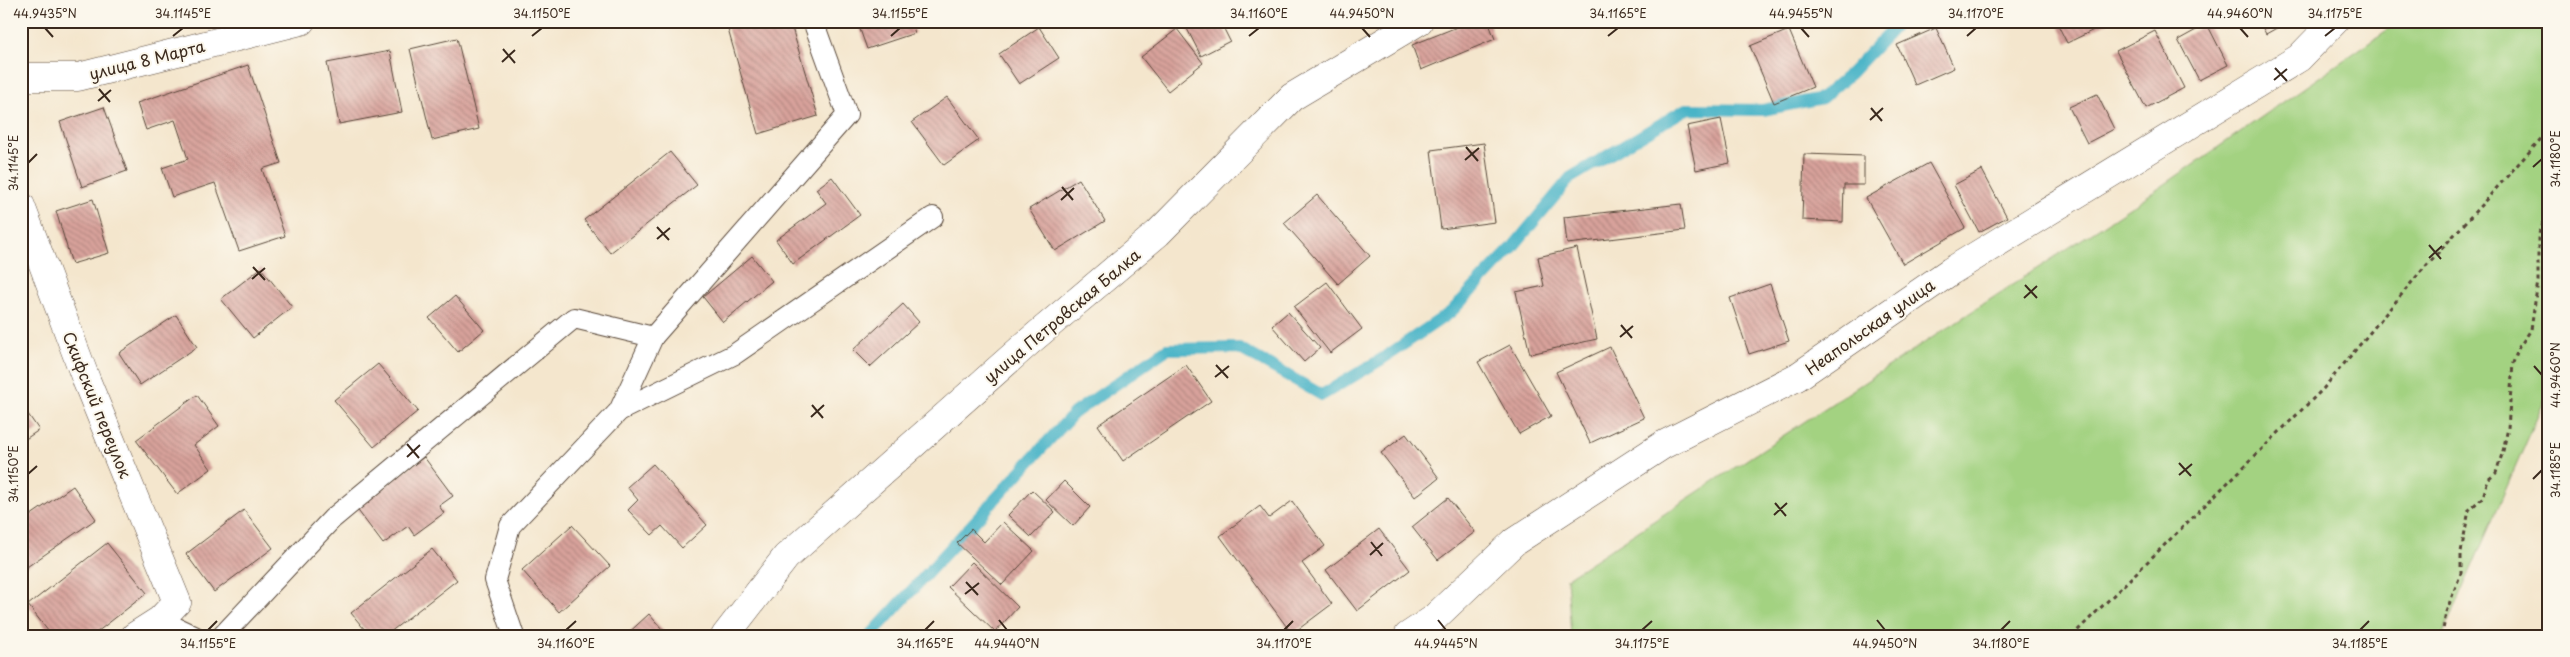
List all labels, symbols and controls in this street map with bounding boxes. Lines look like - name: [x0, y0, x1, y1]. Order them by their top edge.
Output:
- text: 44.9435°N: [13, 4, 77, 22]
- text: 34.1145°E: [155, 4, 211, 22]
- text: 34.1150°E: [513, 4, 571, 22]
- text: 34.1155°E: [872, 4, 928, 22]
- text: 34.1160°E: [1230, 4, 1288, 22]
- text: 44.9450°N: [1330, 4, 1394, 22]
- text: 34.1165°E: [1589, 4, 1647, 22]
- text: 44.9455°N: [1769, 4, 1833, 22]
- text: 34.1170°E: [1948, 4, 2004, 22]
- text: 44.9460°N: [2207, 4, 2273, 22]
- text: 34.1175°E: [2307, 4, 2363, 22]
- street label: улица 8 Марта: [86, 33, 207, 85]
- text: 34.1180°E: [2546, 130, 2564, 188]
- text: 34.1145°E: [4, 135, 22, 191]
- street label: улица Петровская Балка: [978, 242, 1145, 388]
- street label: Неапольская улица: [1800, 272, 1939, 380]
- street label: Скифский переулок: [58, 328, 138, 482]
- text: 44.9460°N: [2546, 342, 2564, 408]
- text: 34.1185°E: [2546, 442, 2564, 498]
- text: 34.1150°E: [4, 445, 22, 503]
- text: 34.1155°E: [180, 634, 236, 652]
- text: 34.1160°E: [537, 634, 595, 652]
- text: 34.1165°E: [896, 634, 954, 652]
- text: 44.9440°N: [974, 634, 1040, 652]
- text: 34.1170°E: [1256, 634, 1312, 652]
- text: 44.9445°N: [1414, 634, 1478, 652]
- text: 34.1175°E: [1614, 634, 1670, 652]
- text: 44.9450°N: [1853, 634, 1917, 652]
- text: 34.1180°E: [1972, 634, 2030, 652]
- text: 34.1185°E: [2332, 634, 2388, 652]

